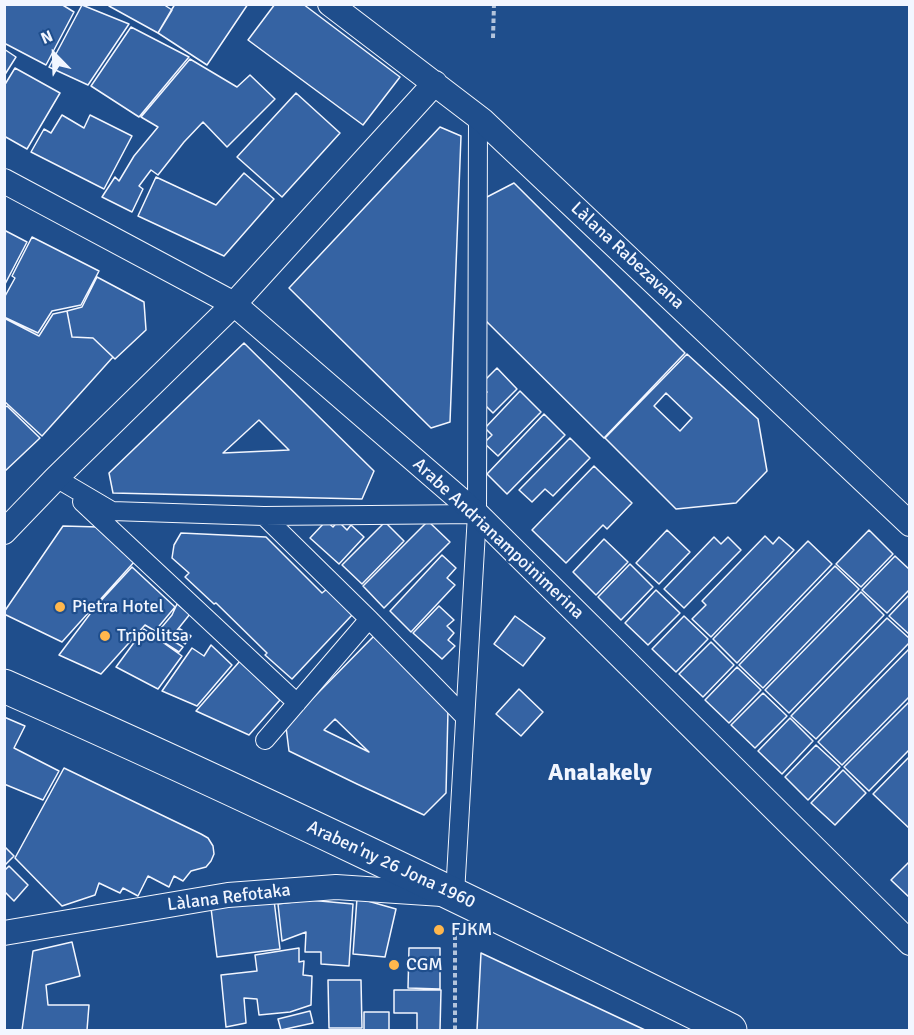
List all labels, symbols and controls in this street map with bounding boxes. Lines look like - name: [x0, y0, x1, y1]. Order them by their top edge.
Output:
- north arrow: [24, 24, 84, 84]
- text: N: [38, 26, 56, 49]
- street label: Làlana Rabezavana: [566, 198, 688, 314]
- street label: Arabe Andrianampoinimerina: [408, 454, 588, 624]
- place label: Pietra Hotel: [72, 596, 164, 618]
- marker: Pietra Hotel: [53, 600, 67, 614]
- place label: Tripolitsa: [117, 625, 189, 647]
- marker: Tripolitsa: [98, 629, 112, 643]
- district label: Analakely: [548, 760, 652, 788]
- street label: Araben'ny 26 Jona 1960: [303, 817, 479, 913]
- street label: Làlana Refotaka: [166, 880, 292, 916]
- place label: FJKM: [451, 919, 492, 941]
- marker: FJKM: [432, 923, 446, 937]
- place label: CGM: [406, 954, 443, 976]
- marker: CGM: [387, 958, 401, 972]

